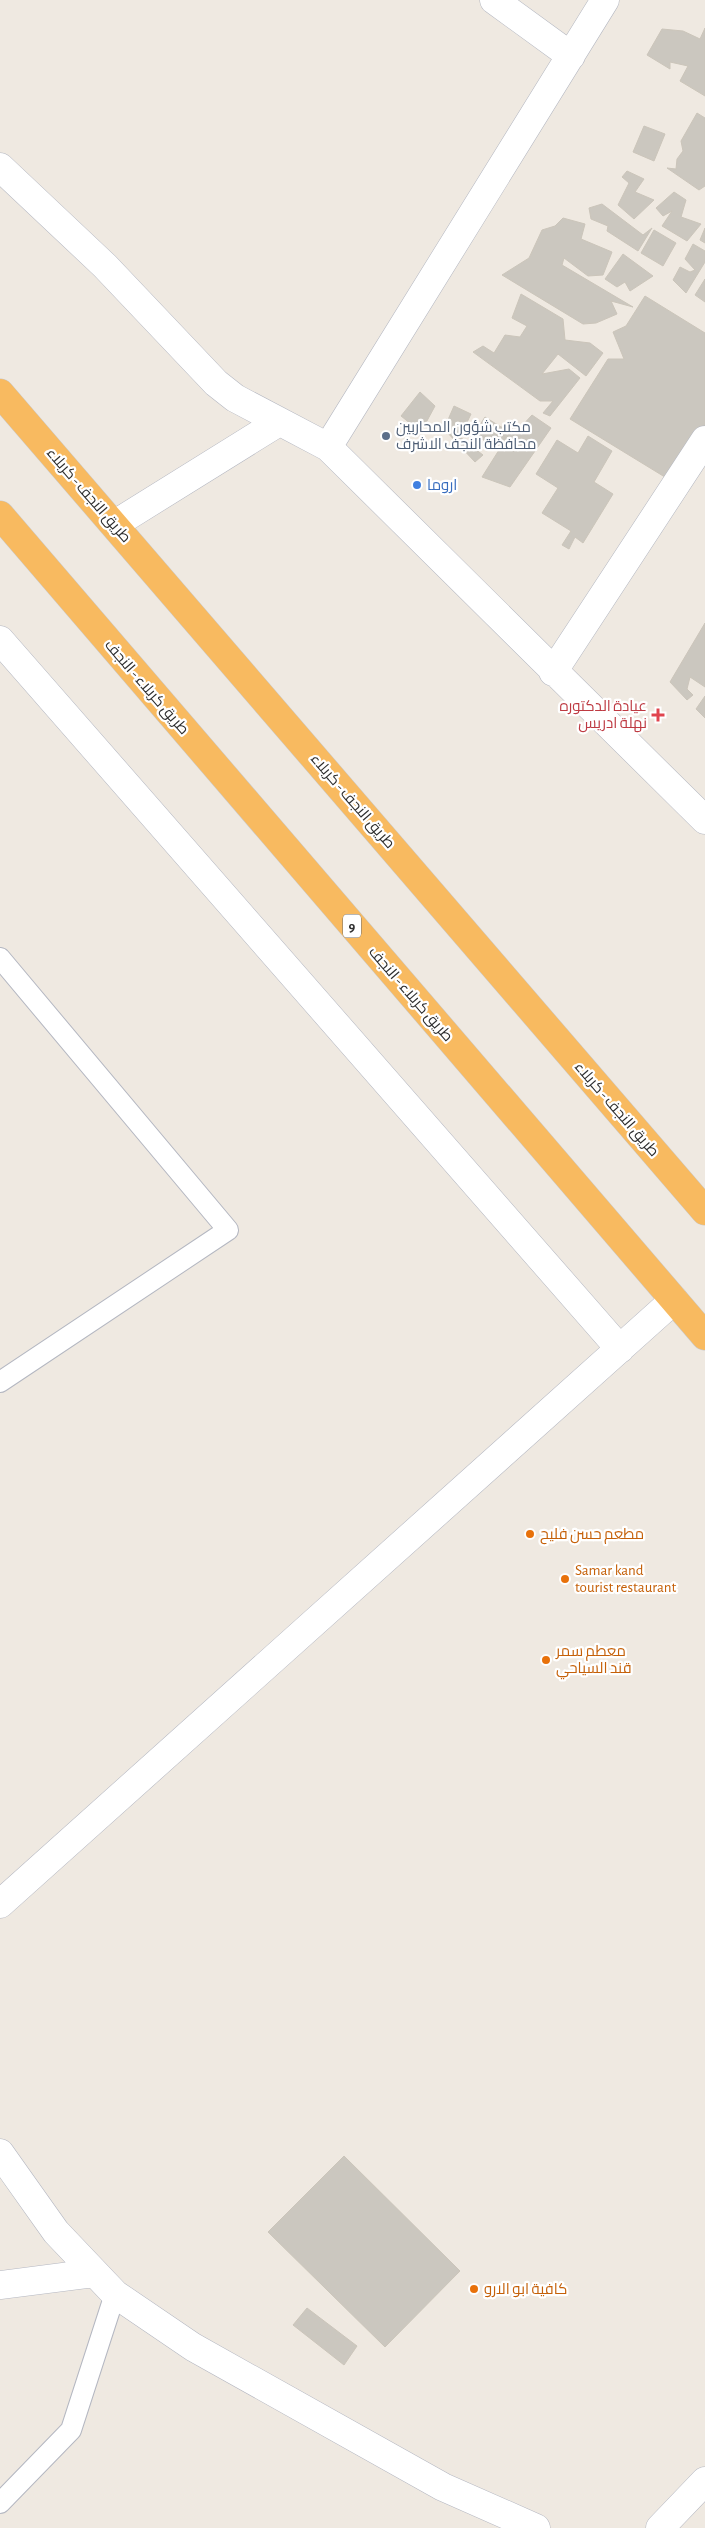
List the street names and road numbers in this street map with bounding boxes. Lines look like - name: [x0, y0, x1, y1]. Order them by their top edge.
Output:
- street label: طريق النجف - کربلاء: [42, 445, 134, 547]
- street label: طريق کربلاء - النجف: [100, 637, 192, 739]
- street label: طريق النجف - کربلاء: [306, 751, 398, 853]
- road number: 9: [343, 914, 361, 938]
- street label: طريق کربلاء - النجف: [364, 944, 456, 1046]
- street label: طريق النجف - کربلاء: [570, 1059, 662, 1161]

